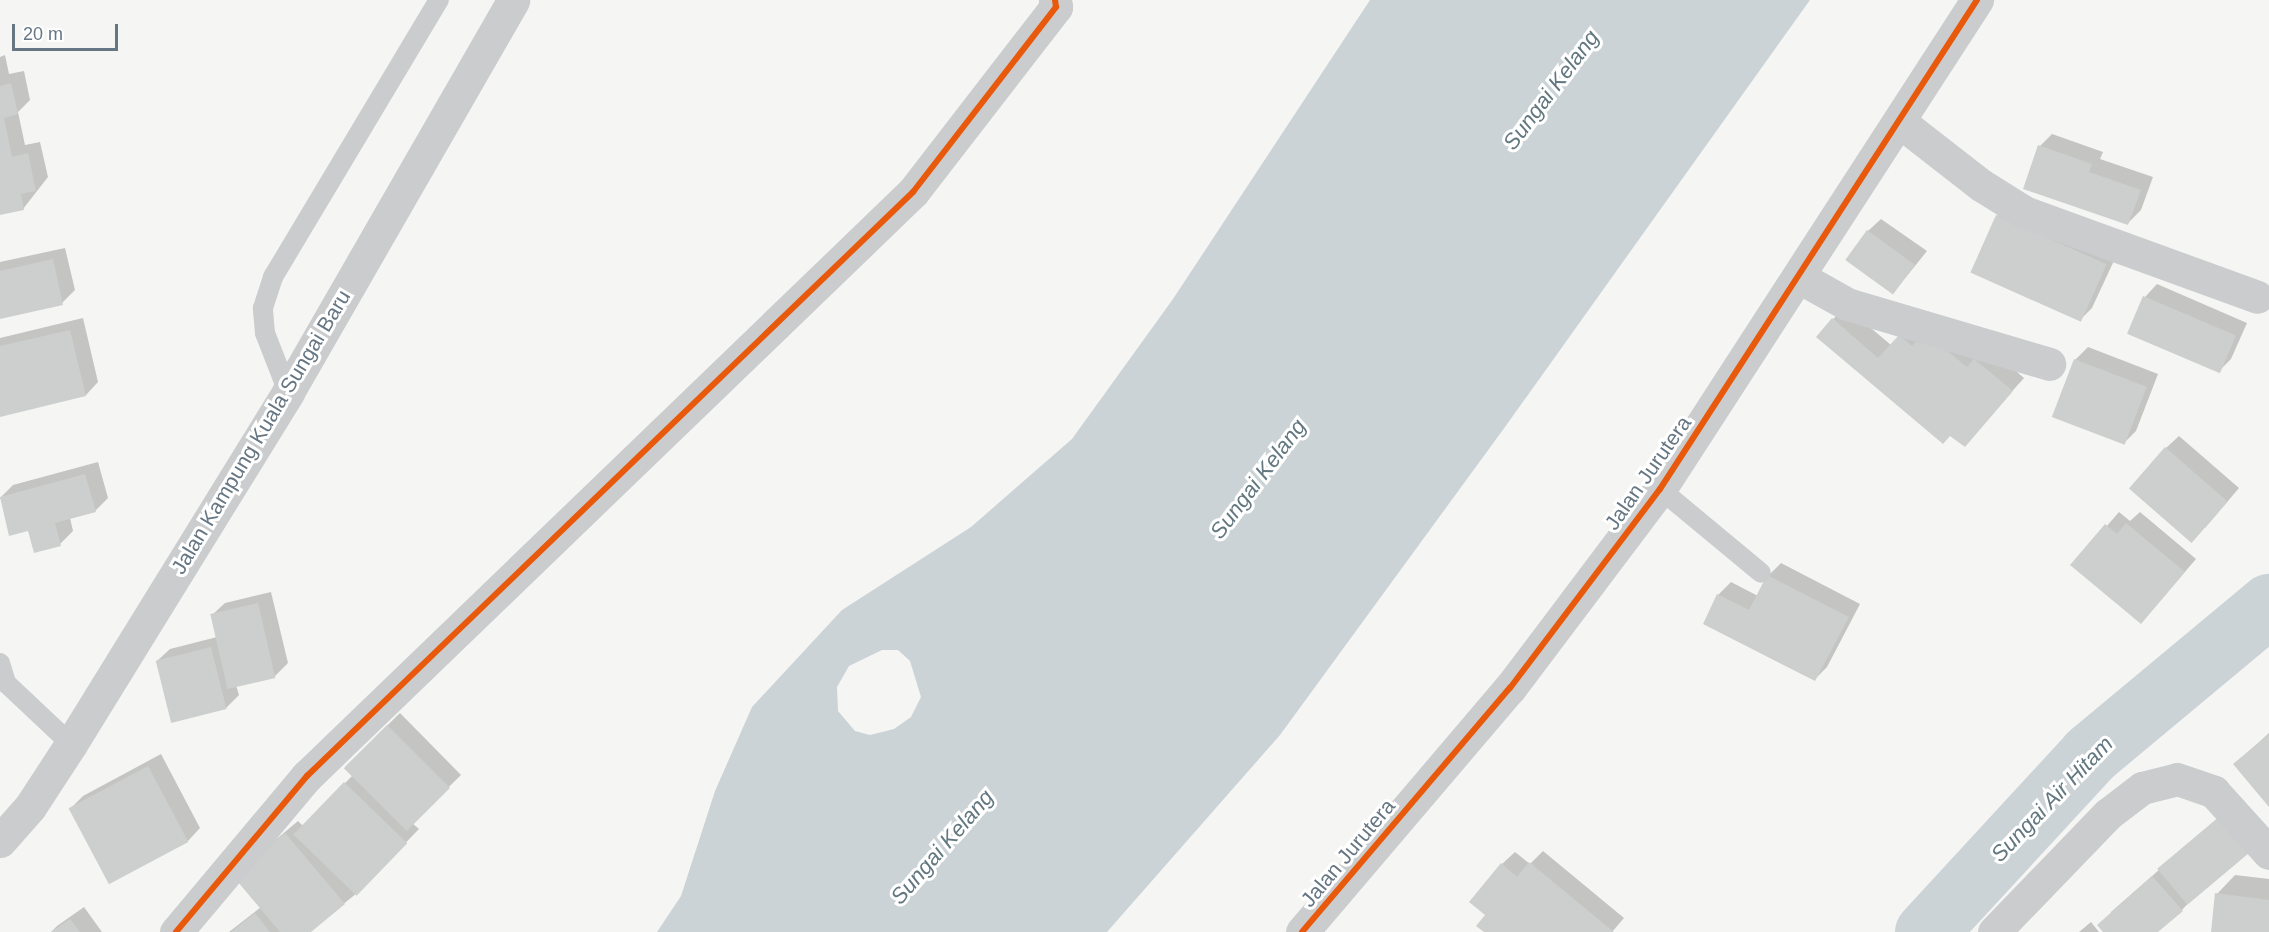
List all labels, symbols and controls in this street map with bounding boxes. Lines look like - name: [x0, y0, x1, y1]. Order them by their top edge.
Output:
- scale bar: [15, 12, 122, 50]
- text: 20 m: [23, 24, 63, 44]
- water label: Sungai Kelang: [1497, 25, 1605, 155]
- street label: Jalan Kampung Kuala Sungai Baru: [166, 285, 356, 579]
- street label: Jalan Jurutera: [1600, 411, 1696, 535]
- water label: Sungai Kelang: [1204, 414, 1312, 544]
- water label: Sungai Air Hitam: [1985, 730, 2119, 868]
- water label: Sungai Kelang: [885, 784, 999, 910]
- street label: Jalan Jurutera: [1296, 794, 1400, 912]

